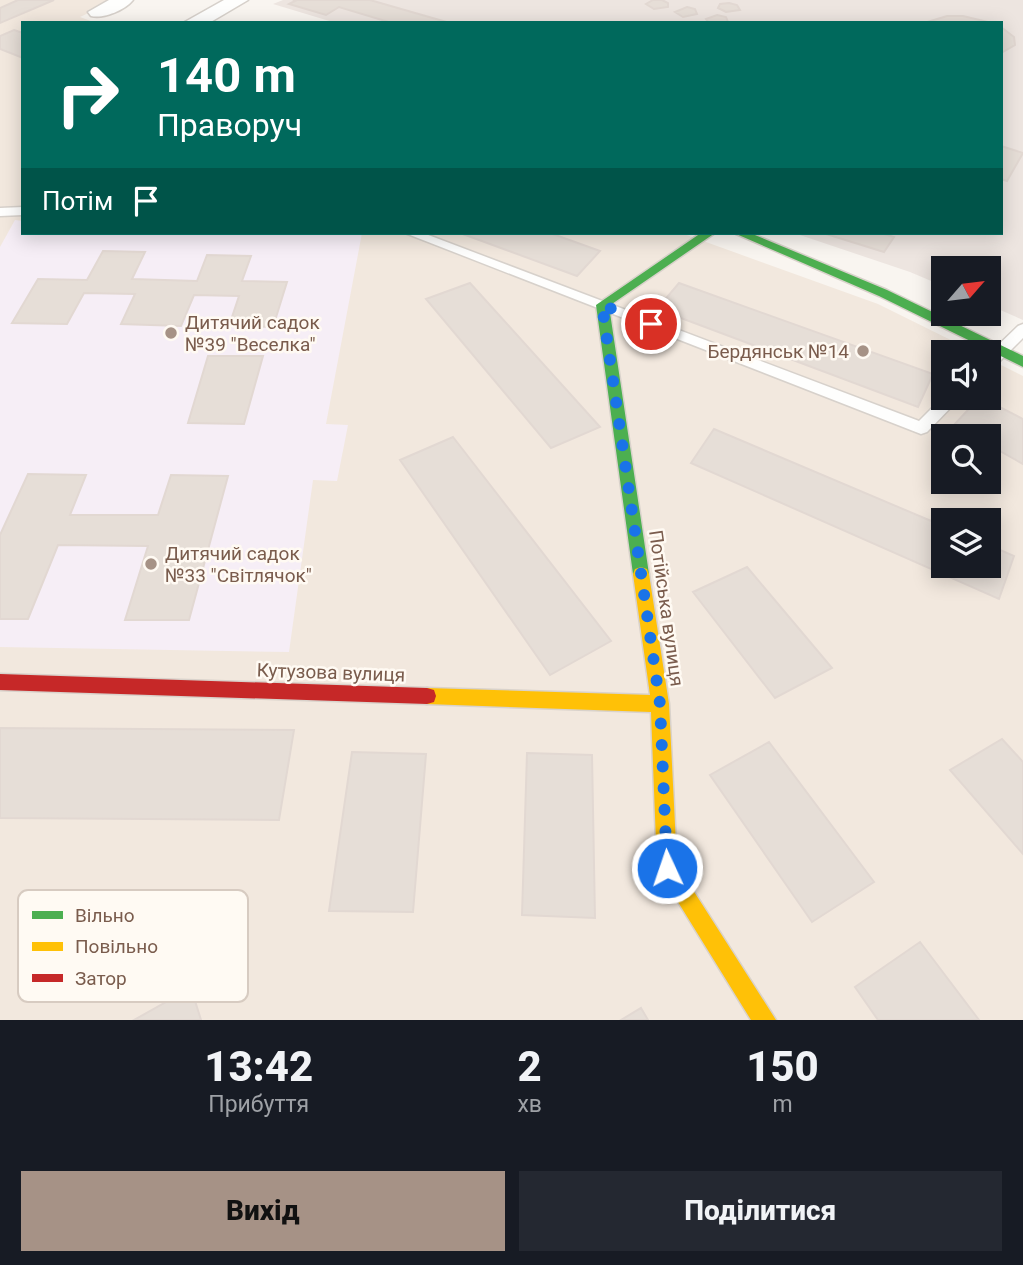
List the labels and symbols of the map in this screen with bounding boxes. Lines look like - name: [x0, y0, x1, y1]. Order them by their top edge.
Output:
- north arrow: [931, 256, 1001, 326]
- pin: [621, 294, 681, 354]
- place label: Дитячий садок №39 "Веселка": [185, 311, 320, 356]
- marker: Дитячий садок №39 "Веселка": [163, 325, 179, 341]
- place label: Бердянськ №14: [707, 340, 849, 363]
- marker: Бердянськ №14: [855, 343, 871, 359]
- street label: Потійська вулиця: [644, 528, 689, 688]
- place label: Дитячий садок №33 "Світлячок": [165, 542, 312, 587]
- marker: Дитячий садок №33 "Світлячок": [143, 556, 159, 572]
- street label: Кутузова вулиця: [256, 658, 406, 687]
- position arrow: [630, 831, 704, 905]
- legend: [18, 890, 248, 1002]
- text: Вільно: [75, 904, 135, 927]
- text: Повільно: [75, 935, 158, 958]
- text: Затор: [75, 967, 127, 990]

